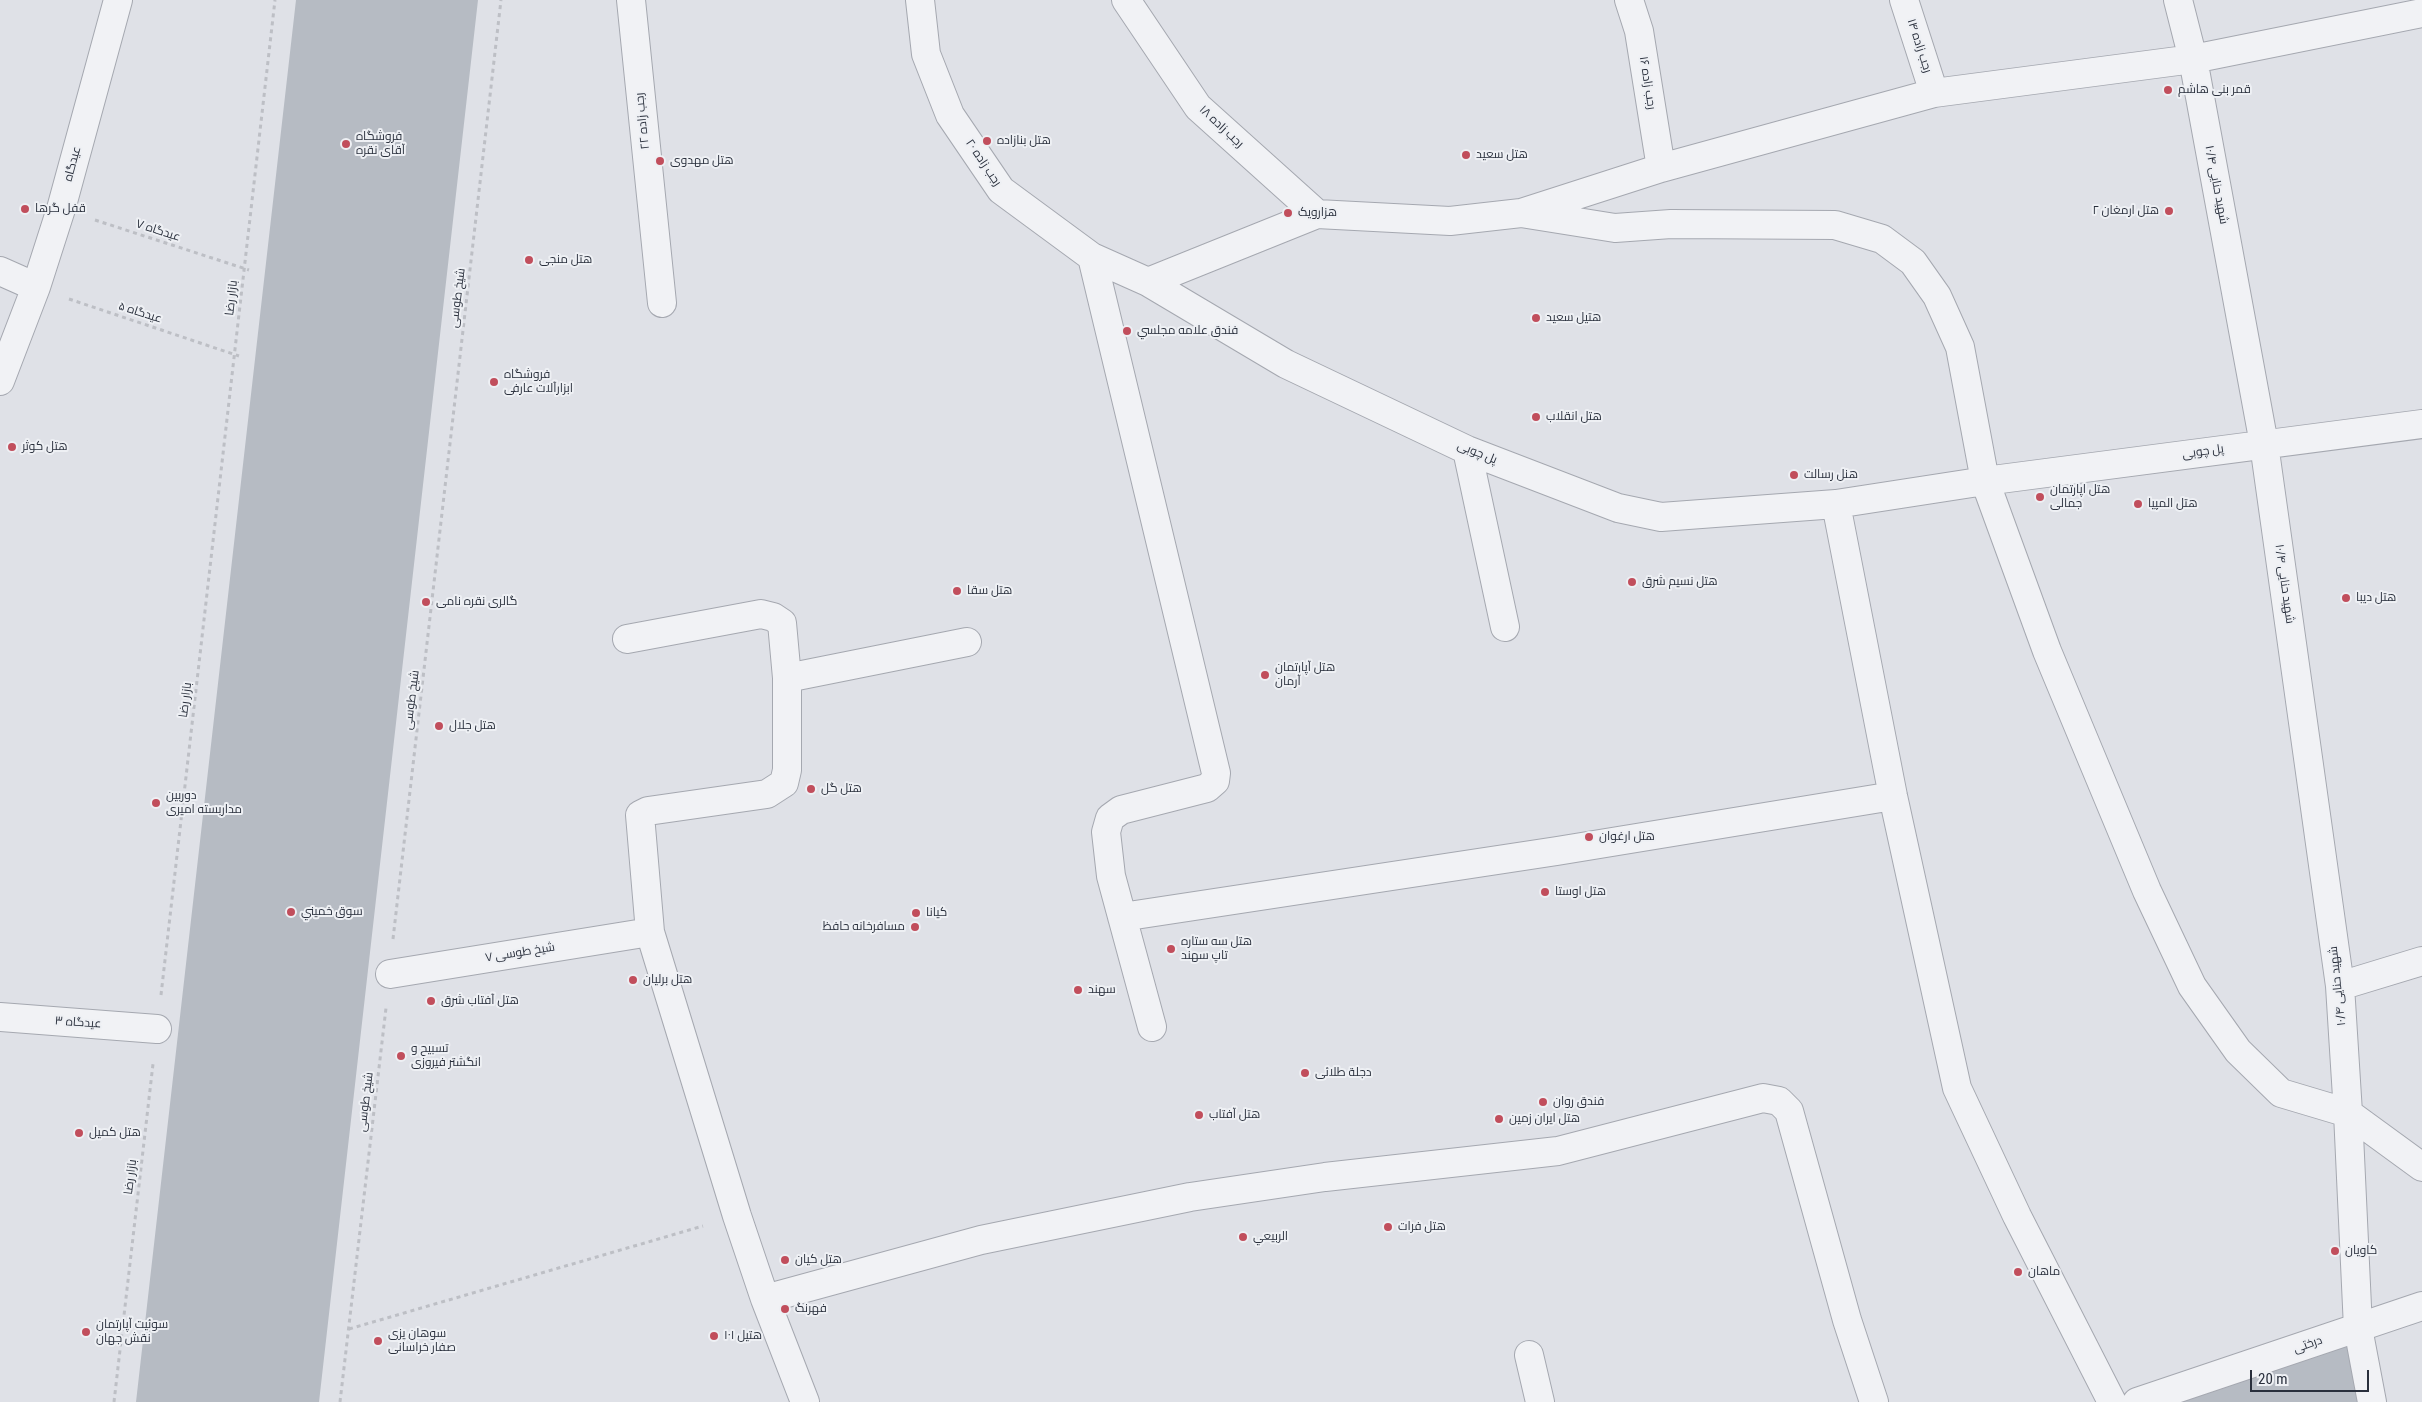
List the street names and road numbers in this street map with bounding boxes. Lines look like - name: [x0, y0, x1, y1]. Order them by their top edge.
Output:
- street label: رجب زاده ۱۴: [1904, 17, 1934, 75]
- street label: رجب زاده ۱۶: [1636, 55, 1658, 111]
- street label: رجب زاده ۲۲: [633, 92, 653, 150]
- street label: رجب زاده ۱۸: [1196, 103, 1246, 151]
- street label: رجب زاده ۲۰: [962, 137, 1004, 189]
- street label: شهید حنایی ۱۰/۴: [2201, 144, 2231, 226]
- street label: عیدگاه: [61, 145, 85, 183]
- street label: عیدگاه ۷: [134, 217, 182, 245]
- street label: شیخ طوسی: [447, 267, 469, 329]
- street label: بازار رضا: [223, 280, 241, 316]
- street label: عیدگاه ۵: [116, 299, 164, 327]
- street label: پل چوبی: [1455, 439, 1499, 467]
- street label: پل چوبی: [2181, 442, 2225, 462]
- street label: شهید حنایی ۱۰/۴: [2271, 543, 2297, 625]
- street label: شیخ طوسی: [401, 669, 423, 731]
- street label: بازار رضا: [177, 681, 195, 719]
- street label: شیخ طوسی ۷: [484, 940, 556, 966]
- street label: شهید حنایی ۱۰/۴: [2327, 945, 2349, 1027]
- street label: عیدگاه ۳: [54, 1014, 102, 1032]
- street label: شیخ طوسی: [355, 1071, 377, 1133]
- street label: بازار رضا: [122, 1158, 140, 1196]
- street label: درختی: [2292, 1333, 2324, 1357]

